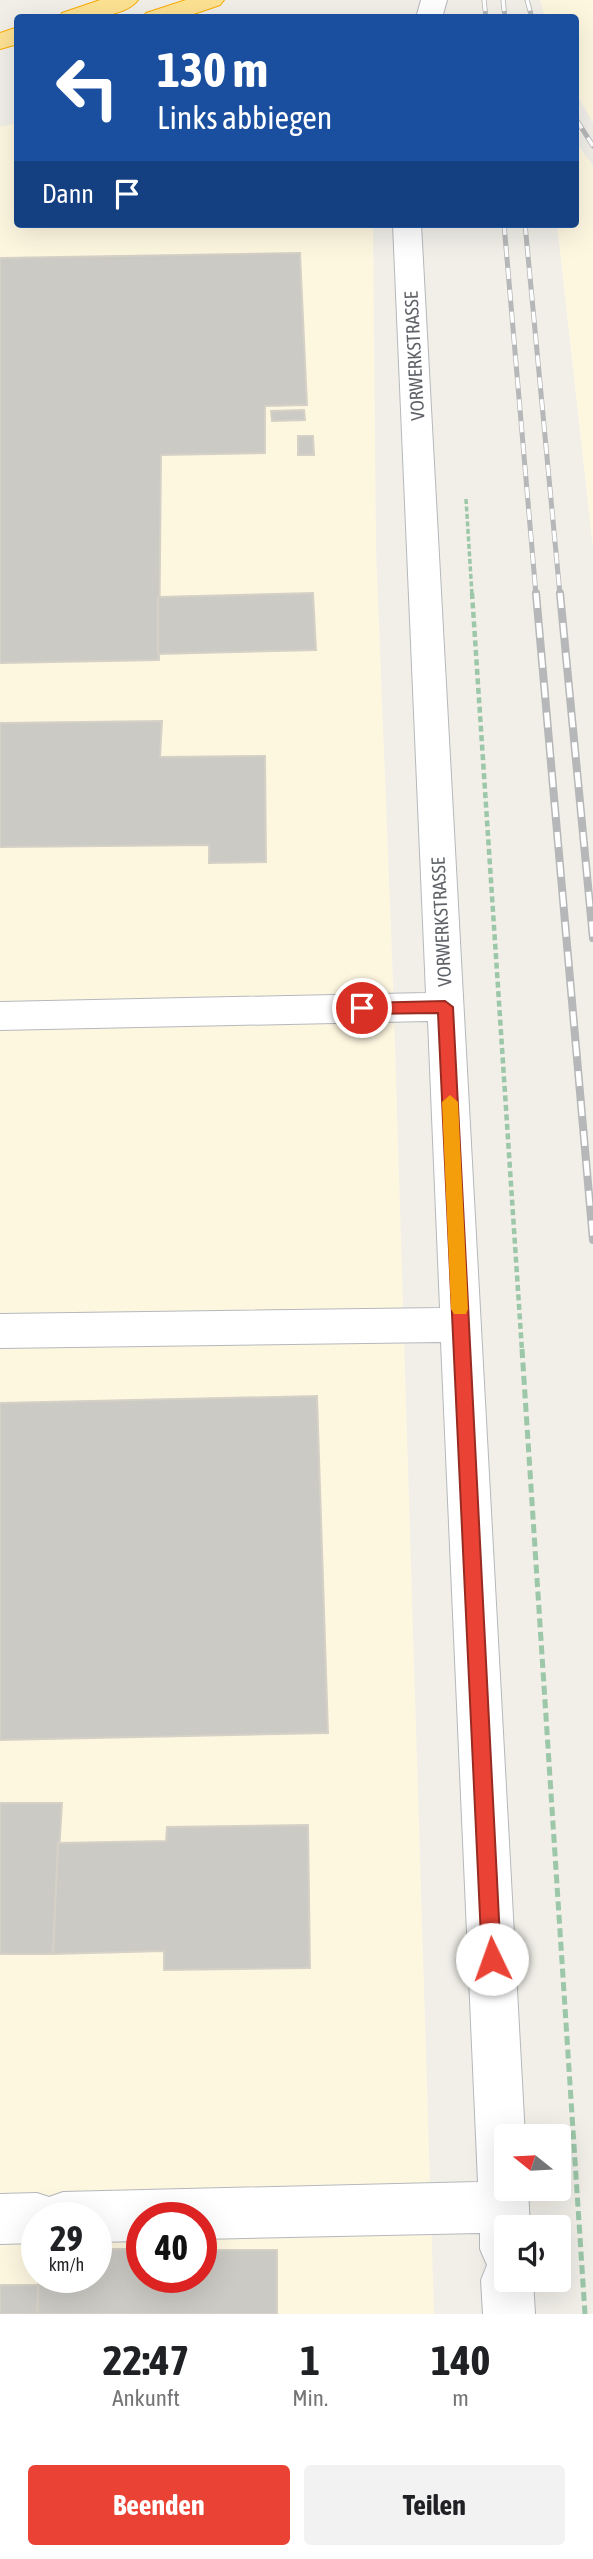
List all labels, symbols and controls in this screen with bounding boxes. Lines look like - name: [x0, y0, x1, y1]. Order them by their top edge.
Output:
- text: 130 m: [157, 41, 268, 97]
- icon: left: [42, 42, 133, 133]
- text: Links abbiegen: [157, 99, 332, 136]
- icon: arrive: [108, 175, 146, 213]
- text: Dann: [42, 179, 94, 209]
- street label: VORWERKSTRASSE: [400, 291, 428, 421]
- street label: VORWERKSTRASSE: [427, 857, 455, 987]
- pin: [332, 978, 392, 1038]
- icon: arrive: [343, 989, 381, 1027]
- position arrow: [455, 1922, 529, 1996]
- north arrow: [494, 2124, 570, 2202]
- map controls: [494, 2124, 571, 2292]
- speed limit sign: 40: [126, 2202, 217, 2293]
- button: sound: [494, 2215, 571, 2292]
- text: 29: [50, 2218, 83, 2258]
- text: km/h: [49, 2254, 84, 2275]
- text: 22:47: [103, 2336, 189, 2384]
- text: 1: [300, 2336, 320, 2384]
- text: 140: [431, 2336, 490, 2384]
- text: Ankunft: [112, 2385, 180, 2411]
- text: Min.: [292, 2385, 328, 2411]
- text: m: [452, 2385, 469, 2411]
- button: Beenden: [28, 2465, 290, 2545]
- button: Teilen: [304, 2465, 565, 2545]

